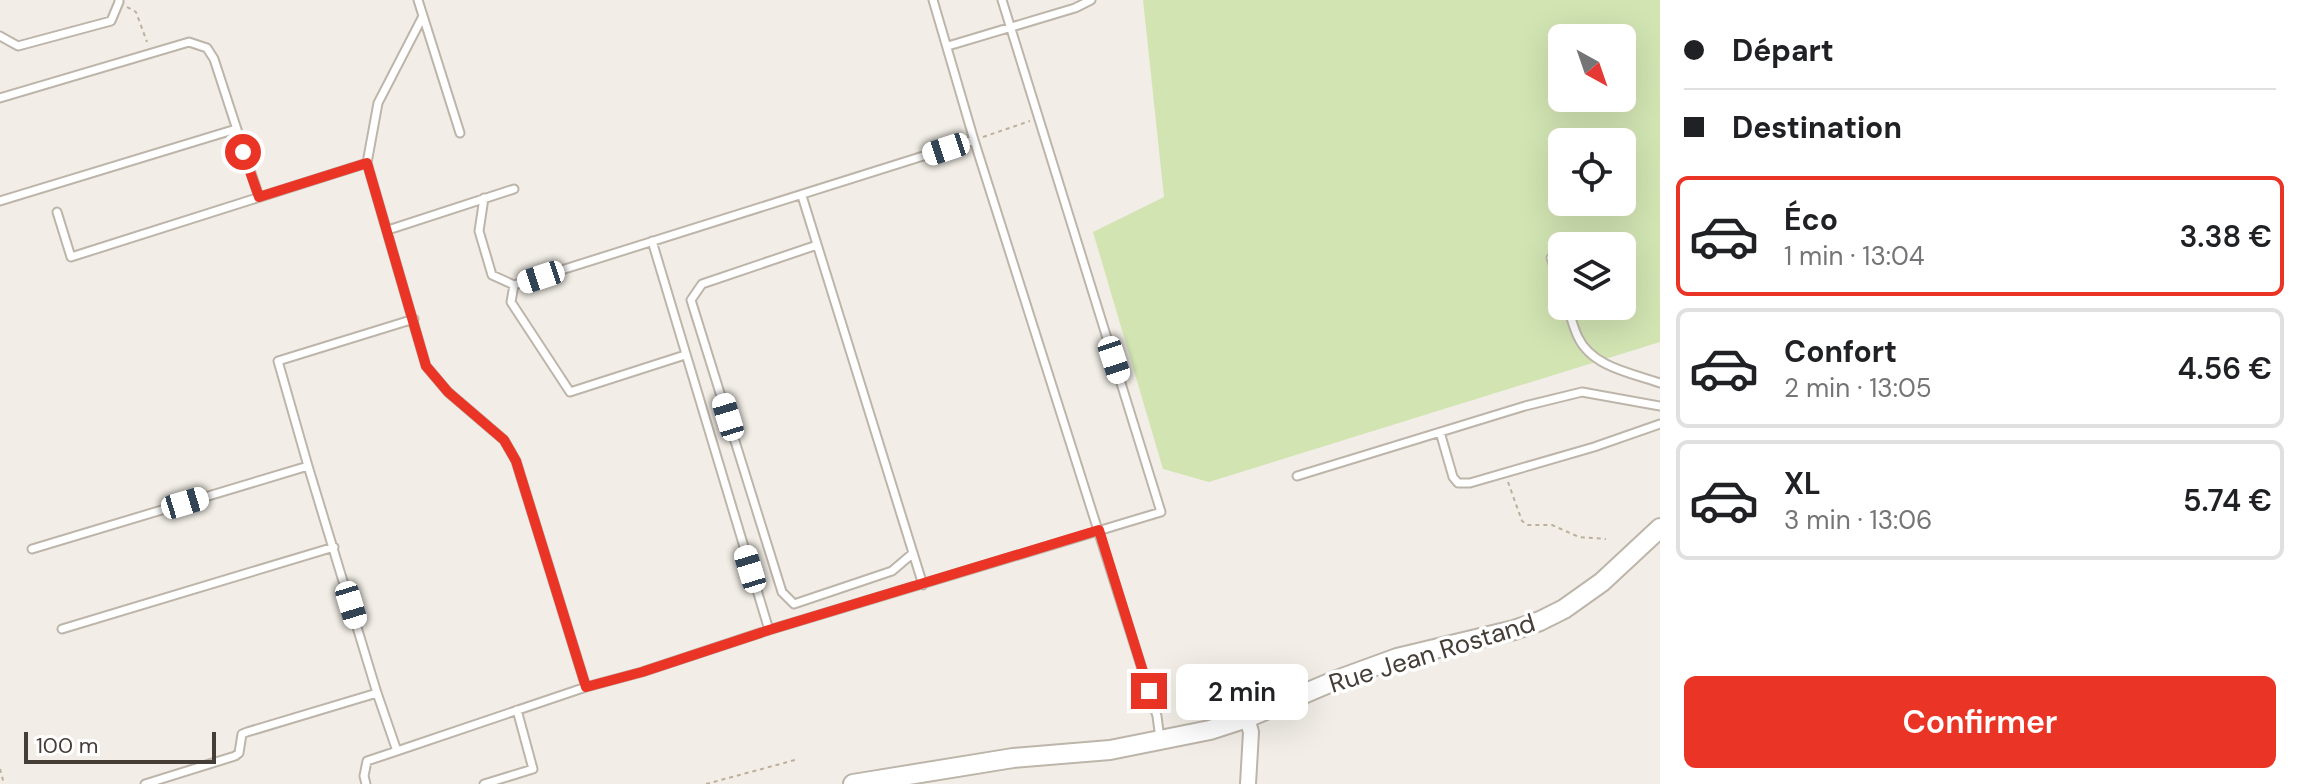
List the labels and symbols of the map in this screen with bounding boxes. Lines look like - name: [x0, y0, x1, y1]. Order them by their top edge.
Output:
- north arrow: [1548, 24, 1636, 112]
- car: [919, 130, 973, 168]
- route start: [225, 134, 261, 170]
- car: [514, 258, 568, 296]
- car: [1095, 333, 1133, 387]
- car: [710, 391, 746, 443]
- car: [159, 485, 211, 521]
- car: [732, 543, 768, 595]
- car: [333, 579, 369, 631]
- street label: Rue Jean Rostand: [1325, 605, 1539, 701]
- callout: 2 min: [1177, 663, 1309, 719]
- route end: [1131, 673, 1167, 709]
- scale bar: [24, 728, 216, 764]

